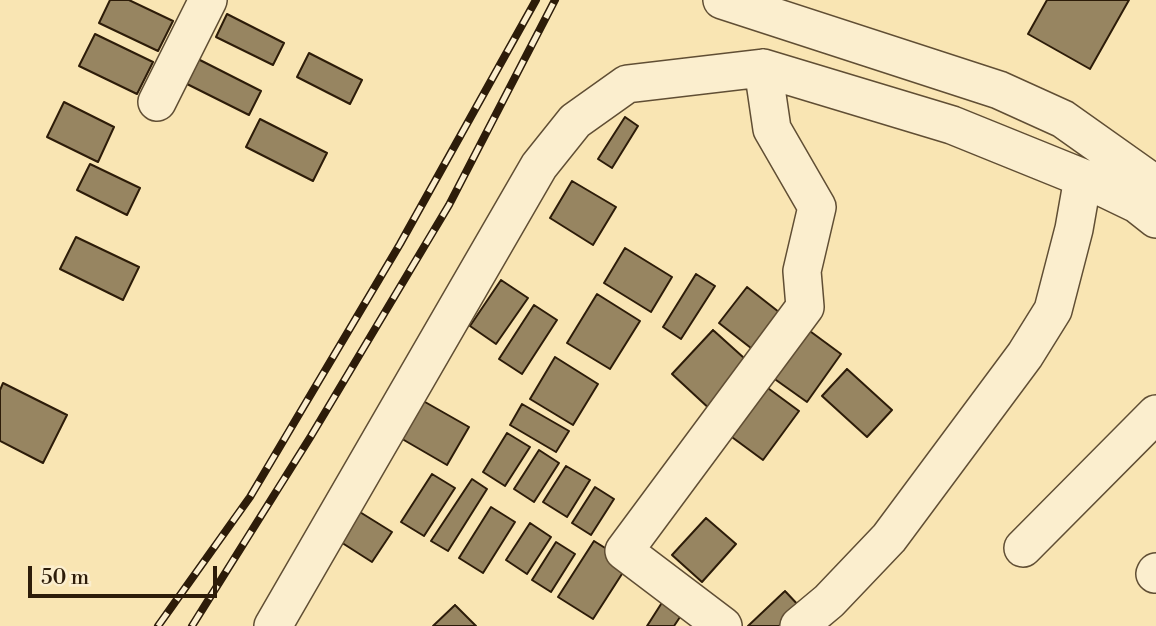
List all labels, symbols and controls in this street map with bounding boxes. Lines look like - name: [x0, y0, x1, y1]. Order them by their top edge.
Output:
- scale bar: [32, 552, 220, 596]
- text: 50 m: [41, 565, 89, 591]

